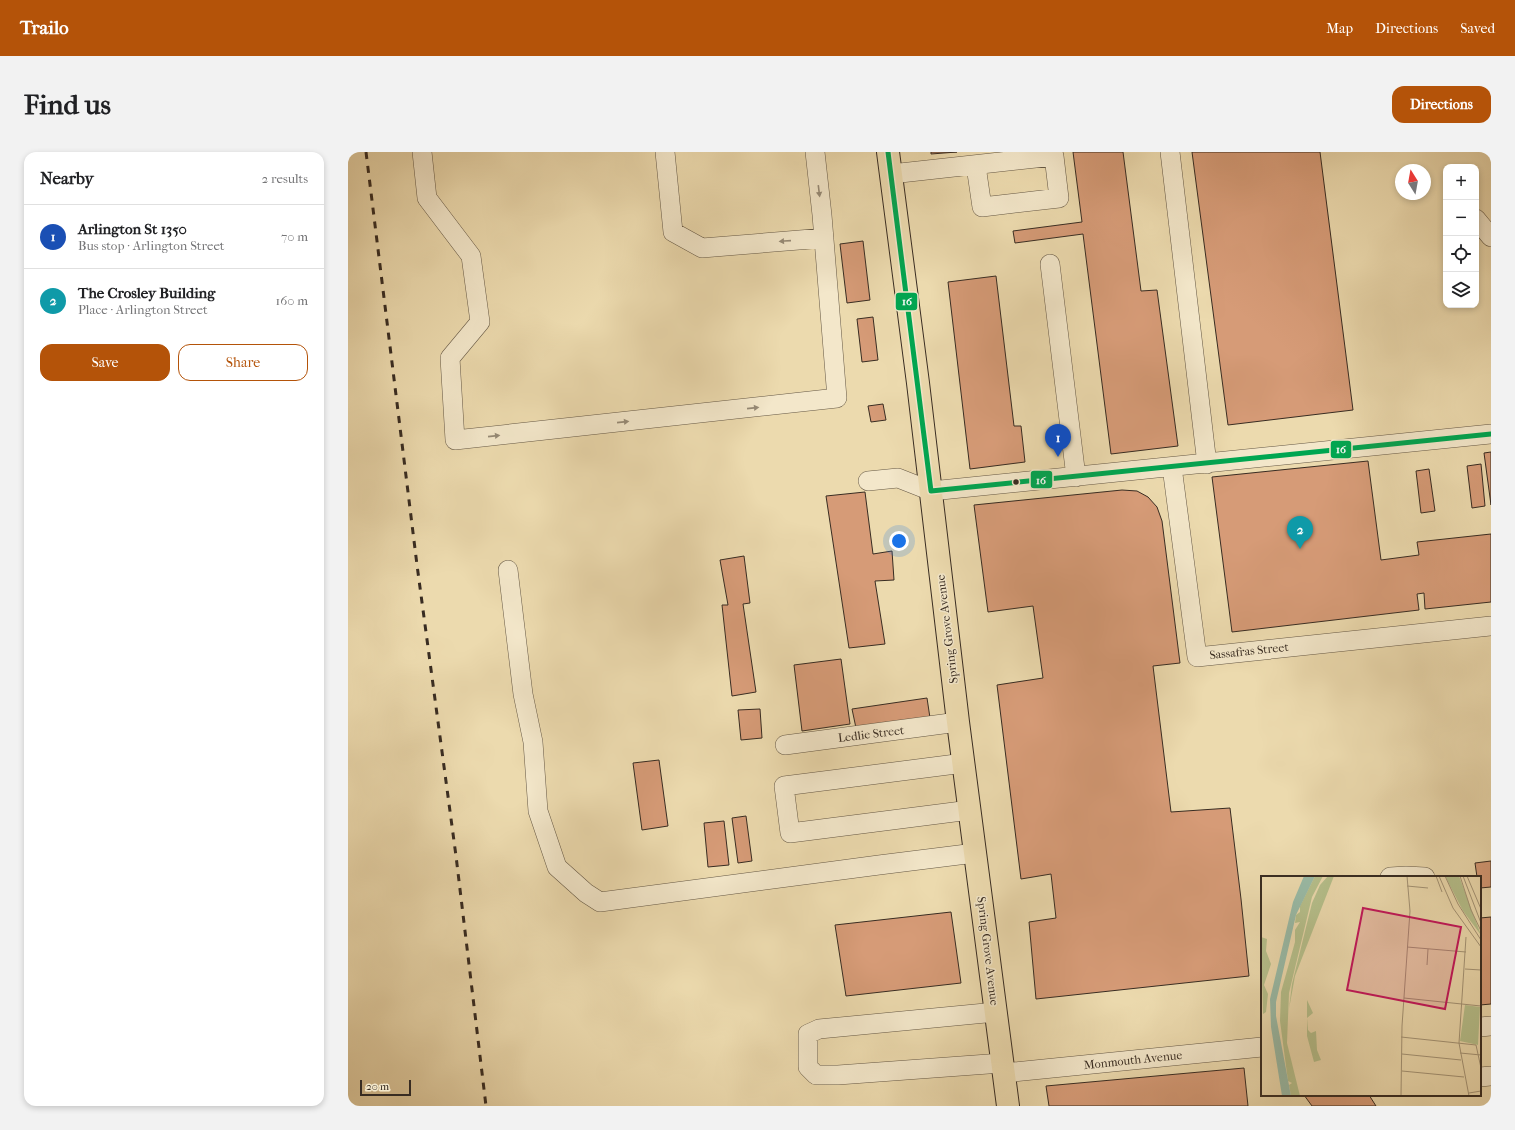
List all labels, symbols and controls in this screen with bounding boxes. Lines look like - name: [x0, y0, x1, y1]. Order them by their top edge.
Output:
- text: Trailo: [20, 17, 69, 39]
- text: Map: [1326, 20, 1353, 37]
- text: Directions: [1375, 20, 1438, 37]
- text: Saved: [1460, 20, 1495, 37]
- button: Directions: [1392, 86, 1491, 123]
- text: Find us: [24, 88, 111, 121]
- north arrow: [1395, 164, 1431, 200]
- map controls: [1443, 164, 1479, 308]
- button: +: [1443, 164, 1479, 200]
- text: Nearby: [40, 168, 94, 188]
- text: 2 results: [262, 171, 308, 186]
- one-way arrow: [816, 185, 822, 197]
- button: −: [1443, 200, 1479, 236]
- text: Arlington St 1350: [78, 220, 187, 238]
- text: 1: [51, 229, 55, 244]
- text: 70 m: [281, 229, 308, 244]
- button: locate: [1443, 236, 1479, 272]
- text: Bus stop · Arlington Street: [78, 238, 224, 253]
- one-way arrow: [779, 238, 791, 245]
- button: layers: [1443, 272, 1479, 308]
- text: The Crosley Building: [78, 284, 215, 302]
- line badge: 16: [895, 292, 918, 311]
- text: 2: [50, 293, 56, 308]
- text: 160 m: [276, 293, 308, 308]
- text: 16: [902, 295, 913, 308]
- text: Place · Arlington Street: [78, 302, 208, 317]
- button: Save: [40, 344, 170, 381]
- button: Share: [178, 344, 308, 381]
- one-way arrow: [747, 405, 759, 411]
- one-way arrow: [617, 419, 629, 425]
- pin: 1: [1045, 424, 1071, 457]
- one-way arrow: [488, 433, 500, 439]
- line badge: 16: [1330, 440, 1352, 459]
- text: 16: [1336, 443, 1347, 456]
- line badge: 16: [1030, 470, 1053, 489]
- text: 16: [1036, 474, 1047, 487]
- unlabelled marker: [1011, 477, 1021, 487]
- pin: 2: [1287, 516, 1313, 549]
- your location: [889, 531, 909, 551]
- street label: Spring Grove Avenue: [933, 574, 961, 684]
- street label: Sassafras Street: [1209, 640, 1290, 662]
- street label: Ledlie Street: [837, 723, 906, 745]
- inset map: [1261, 876, 1481, 1096]
- street label: Spring Grove Avenue: [974, 896, 1002, 1006]
- street label: Monmouth Avenue: [1083, 1048, 1183, 1072]
- scale bar: [360, 1078, 411, 1097]
- text: 20 m: [366, 1080, 389, 1093]

